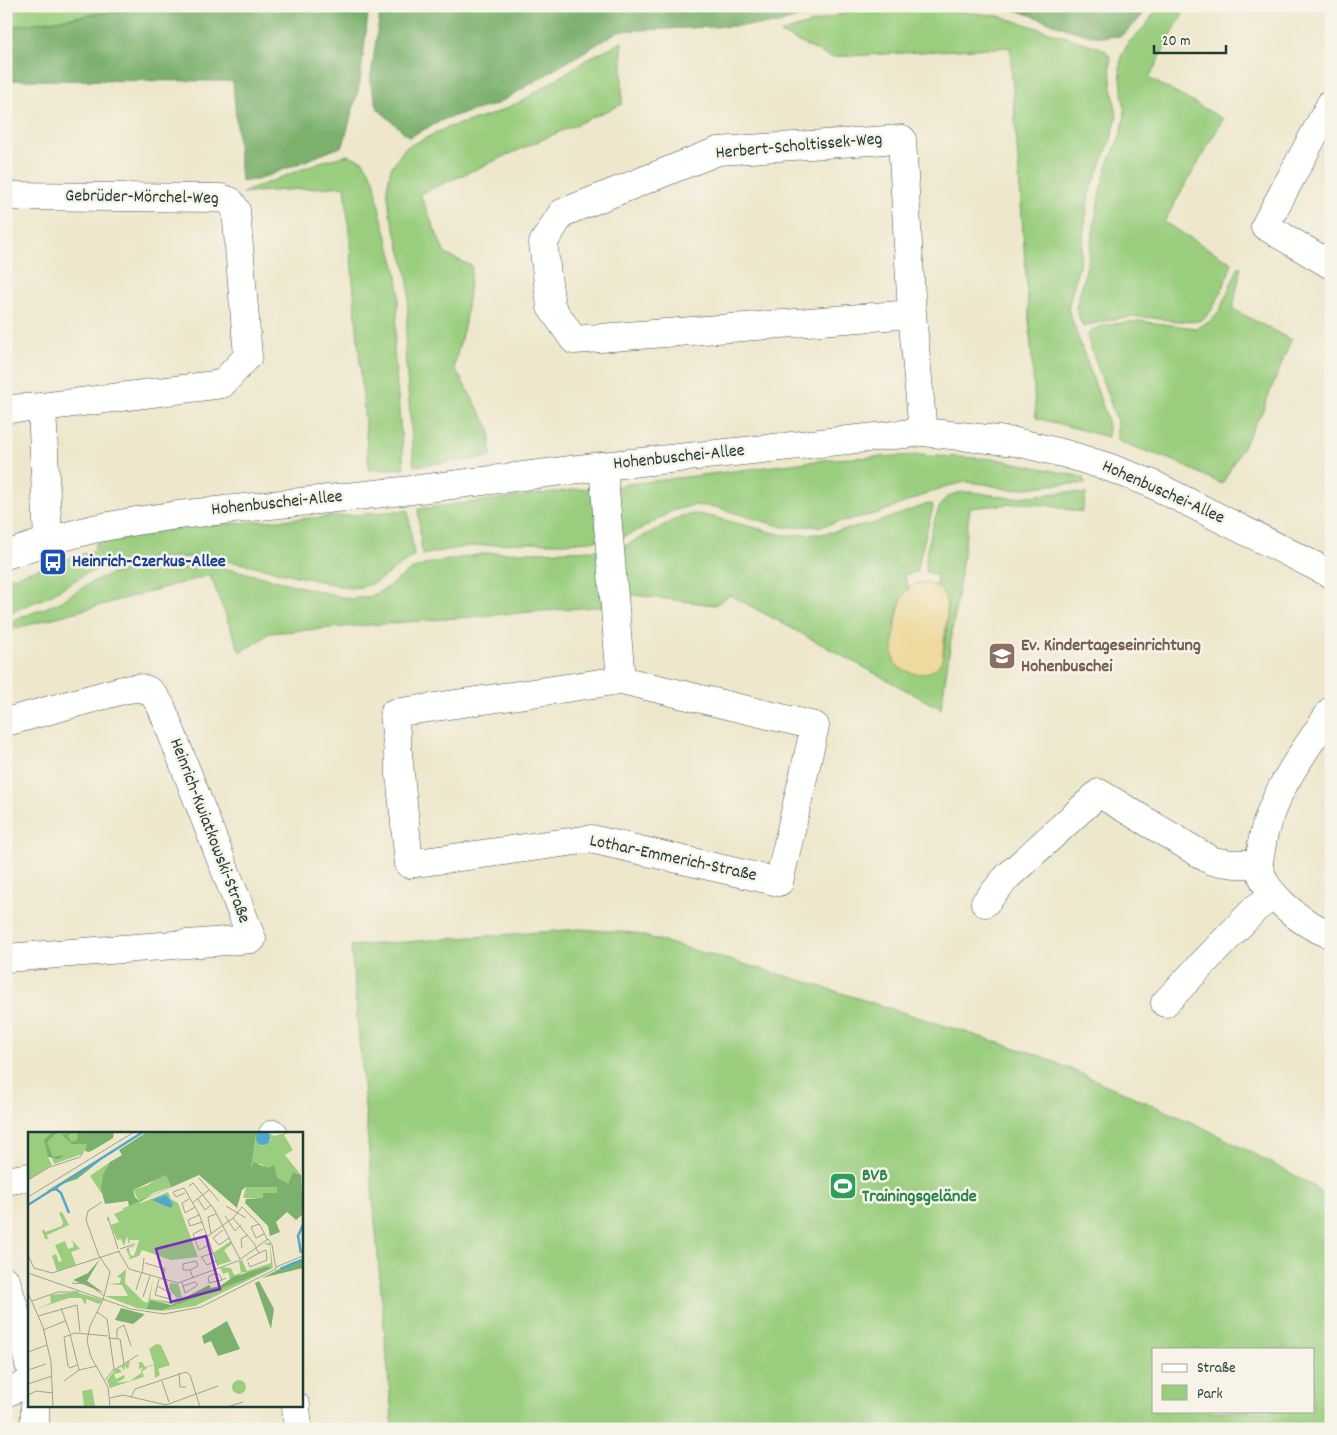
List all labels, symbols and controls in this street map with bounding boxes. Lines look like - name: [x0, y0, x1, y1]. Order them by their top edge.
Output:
- scale bar: [1154, 22, 1227, 54]
- text: 20 m: [1162, 31, 1190, 53]
- street label: Herbert-Scholtissek-Weg: [715, 127, 884, 167]
- street label: Gebrüder-Mörchel-Weg: [65, 184, 219, 212]
- street label: Hohenbuschei-Allee: [612, 439, 746, 477]
- street label: Hohenbuschei-Allee: [1098, 455, 1228, 531]
- street label: Hohenbuschei-Allee: [210, 485, 344, 523]
- bus stop icon: Heinrich-Czerkus-Allee: [38, 547, 68, 577]
- place label: Heinrich-Czerkus-Allee: [72, 550, 226, 575]
- place label: Ev. Kindertageseinrichtung Hohenbuschei: [1021, 634, 1201, 680]
- school or university icon: Ev. Kindertageseinrichtung Hohenbuschei: [987, 641, 1017, 671]
- street label: Heinrich-Kwiatkowski-Straße: [162, 735, 256, 927]
- street label: Lothar-Emmerich-Straße: [587, 829, 759, 889]
- inset map: [28, 1132, 302, 1408]
- place label: BVB Trainingsgelände: [862, 1164, 977, 1210]
- sports icon: BVB Trainingsgelände: [828, 1171, 858, 1201]
- legend: [1152, 1348, 1314, 1412]
- text: Straße: [1197, 1358, 1236, 1380]
- text: Park: [1197, 1384, 1223, 1406]

